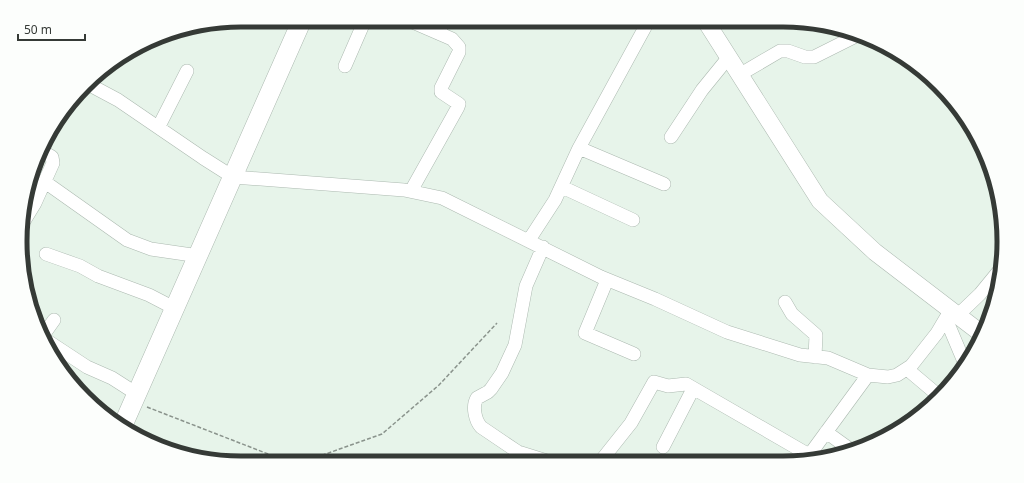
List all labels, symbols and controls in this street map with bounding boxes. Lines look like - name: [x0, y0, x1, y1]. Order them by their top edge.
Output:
- scale bar: [18, 16, 85, 42]
- text: 50 m: [24, 21, 52, 38]

